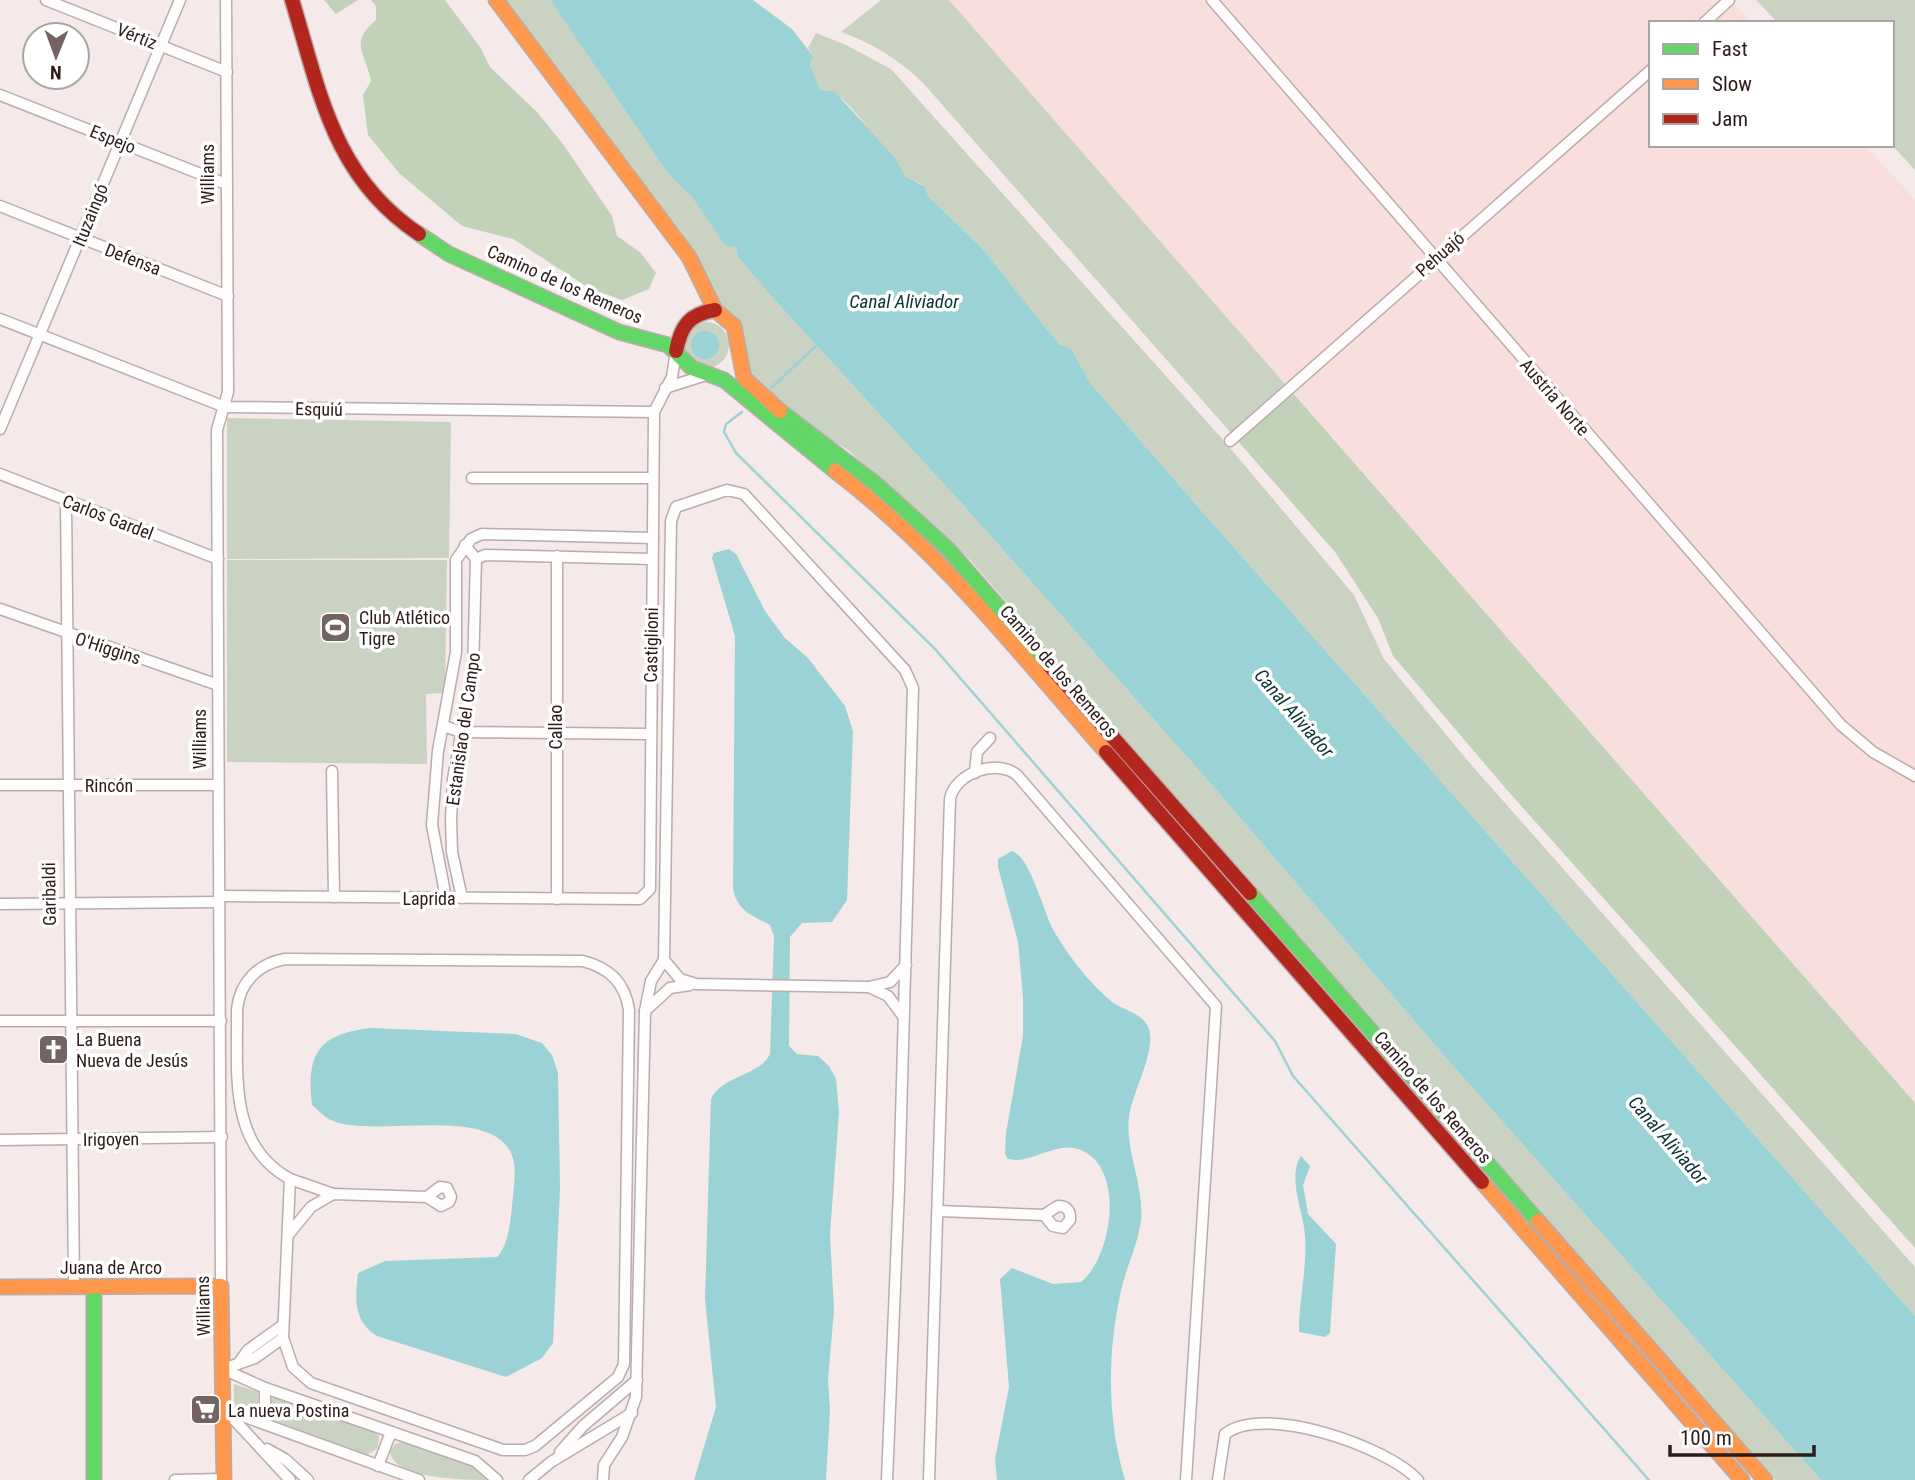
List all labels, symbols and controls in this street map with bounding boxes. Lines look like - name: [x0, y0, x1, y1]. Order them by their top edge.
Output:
- street label: Vértiz: [114, 19, 160, 54]
- north arrow: [21, 21, 91, 91]
- legend: [1649, 21, 1894, 147]
- text: Fast: [1712, 37, 1748, 61]
- text: N: [50, 61, 62, 84]
- text: Slow: [1712, 72, 1752, 96]
- text: Jam: [1712, 107, 1748, 131]
- street label: Espejo: [87, 120, 139, 158]
- street label: Williams: [197, 144, 218, 204]
- street label: Ituzaingó: [68, 181, 112, 249]
- street label: Pehuajó: [1411, 227, 1469, 281]
- street label: Defensa: [102, 239, 164, 279]
- street label: Camino de los Remeros: [484, 240, 646, 328]
- water label: Canal Aliviador: [849, 290, 959, 313]
- street label: Austria Norte: [1516, 354, 1594, 440]
- street label: Esquiú: [295, 398, 343, 420]
- street label: Carlos Gardel: [59, 490, 157, 544]
- street label: Camino de los Remeros: [996, 601, 1122, 741]
- place label: Club Atlético Tigre: [359, 607, 450, 649]
- street label: Castiglioni: [640, 607, 662, 683]
- sports icon: Club Atlético Tigre: [319, 610, 353, 644]
- street label: O'Higgins: [72, 627, 144, 669]
- street label: Estanislao del Campo: [442, 651, 484, 807]
- water label: Canal Aliviador: [1249, 664, 1339, 762]
- street label: Callao: [545, 705, 566, 749]
- street label: Williams: [189, 709, 210, 769]
- street label: Rincón: [85, 775, 133, 796]
- street label: Garibaldi: [38, 862, 60, 926]
- street label: Laprida: [402, 888, 456, 909]
- street label: Camino de los Remeros: [1370, 1027, 1496, 1167]
- place label: La Buena Nueva de Jesús: [76, 1029, 188, 1071]
- church icon: La Buena Nueva de Jesús: [36, 1032, 70, 1066]
- water label: Canal Aliviador: [1623, 1091, 1713, 1189]
- street label: Irigoyen: [83, 1128, 139, 1150]
- street label: Juana de Arco: [60, 1257, 162, 1278]
- street label: Williams: [192, 1276, 214, 1336]
- supermarket icon: La nueva Postina: [188, 1393, 222, 1427]
- place label: La nueva Postina: [228, 1400, 349, 1421]
- scale bar: [1670, 1414, 1814, 1458]
- text: 100 m: [1680, 1426, 1732, 1450]

